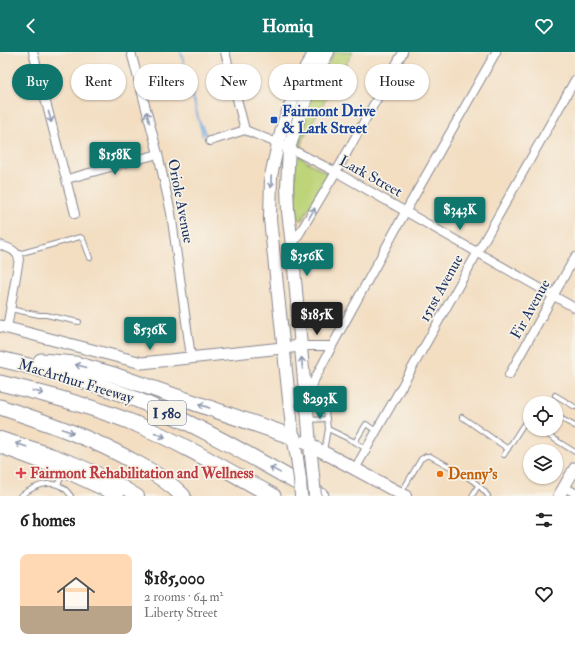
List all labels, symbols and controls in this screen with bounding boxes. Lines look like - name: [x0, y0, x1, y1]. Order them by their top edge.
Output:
- icon: back: [20, 15, 42, 37]
- text: Homiq: [262, 15, 313, 38]
- icon: heart: [533, 15, 555, 37]
- chip: Buy: [12, 64, 63, 100]
- chip: Rent: [71, 64, 126, 100]
- chip: Filters: [134, 64, 198, 100]
- chip: New: [206, 64, 261, 100]
- chip: Apartment: [269, 64, 357, 100]
- chip: House: [365, 64, 429, 100]
- place label: Fairmont Drive & Lark Street: [282, 102, 376, 138]
- one-way arrow: [47, 110, 55, 123]
- one-way arrow: [144, 110, 151, 123]
- marker: Fairmont Drive & Lark Street: [269, 115, 279, 125]
- pin: $158K: [87, 142, 143, 176]
- text: $158K: [99, 147, 131, 163]
- street label: Lark Street: [336, 151, 406, 202]
- street label: Oriole Avenue: [163, 157, 198, 245]
- one-way arrow: [268, 175, 275, 188]
- pin: $343K: [432, 197, 488, 231]
- text: $343K: [443, 202, 477, 218]
- one-way arrow: [309, 207, 317, 219]
- pin: $356K: [279, 243, 335, 277]
- text: $356K: [290, 248, 324, 264]
- street label: 151st Avenue: [415, 251, 468, 325]
- street label: Fir Avenue: [506, 276, 555, 342]
- pin: $185K: [289, 302, 345, 336]
- text: $185K: [301, 307, 333, 323]
- pin: $536K: [122, 317, 178, 351]
- text: $536K: [133, 322, 167, 338]
- street label: MacArthur Freeway: [16, 355, 136, 408]
- one-way arrow: [299, 357, 306, 370]
- one-way arrow: [74, 361, 87, 369]
- pin: $293K: [292, 386, 348, 420]
- one-way arrow: [31, 389, 44, 396]
- text: $293K: [303, 391, 337, 407]
- map controls: [523, 396, 563, 484]
- button: locate: [523, 396, 563, 436]
- road number: I 580: [148, 401, 186, 425]
- one-way arrow: [198, 402, 211, 409]
- one-way arrow: [62, 427, 74, 435]
- one-way arrow: [154, 432, 166, 439]
- one-way arrow: [15, 440, 27, 448]
- button: layers: [523, 444, 563, 484]
- place label: Fairmont Rehabilitation and Wellness: [30, 464, 254, 483]
- place label: Denny's: [448, 465, 497, 485]
- one-way arrow: [269, 466, 281, 474]
- marker: Fairmont Rehabilitation and Wellness: [15, 467, 27, 479]
- marker: Denny's: [435, 469, 445, 479]
- icon: filters: [533, 509, 555, 531]
- text: 6 homes: [20, 510, 75, 531]
- text: $185,000: [144, 568, 205, 589]
- icon: home: [52, 570, 100, 618]
- icon: heart: [533, 583, 555, 605]
- text: 2 rooms · 64 m²: [144, 589, 223, 605]
- text: Liberty Street: [144, 605, 217, 621]

